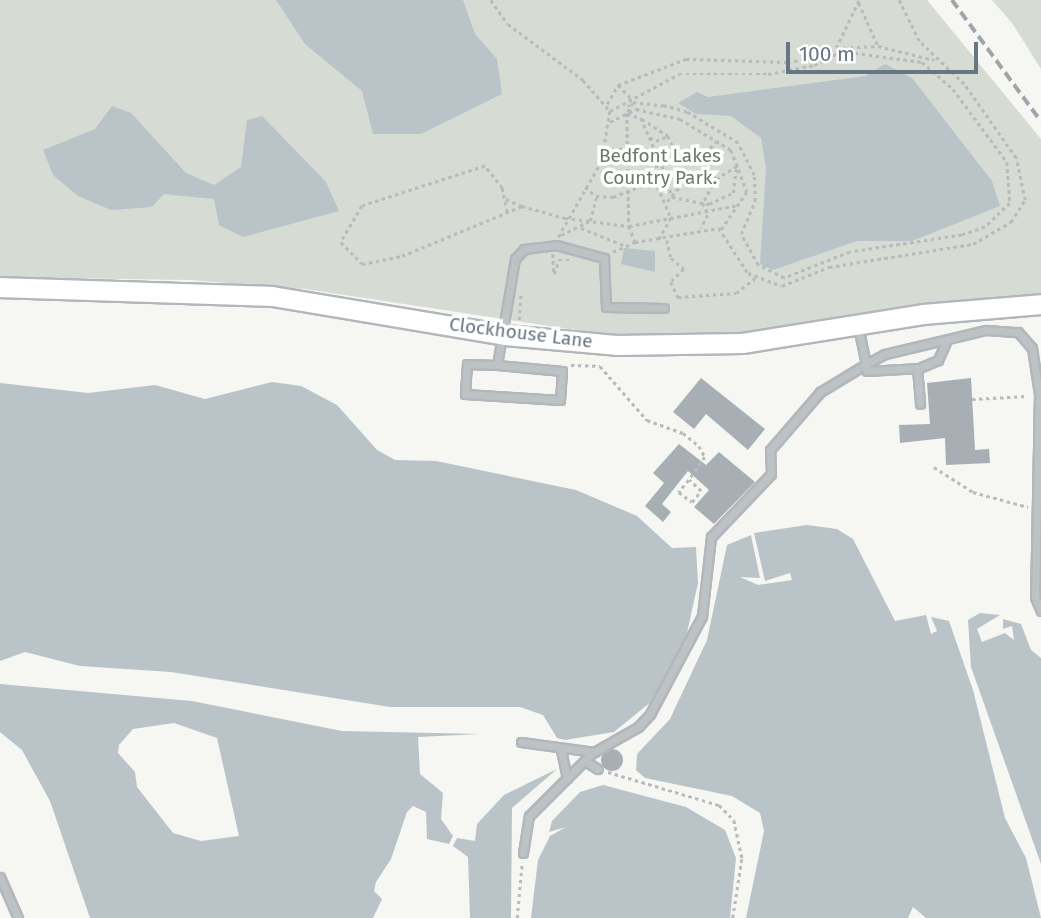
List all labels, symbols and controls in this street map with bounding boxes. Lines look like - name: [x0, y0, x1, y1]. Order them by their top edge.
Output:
- scale bar: [789, 28, 982, 72]
- text: 100 m: [799, 41, 855, 67]
- park label: Bedfont Lakes Country Park.: [599, 145, 721, 189]
- street label: Clockhouse Lane: [448, 313, 594, 353]

